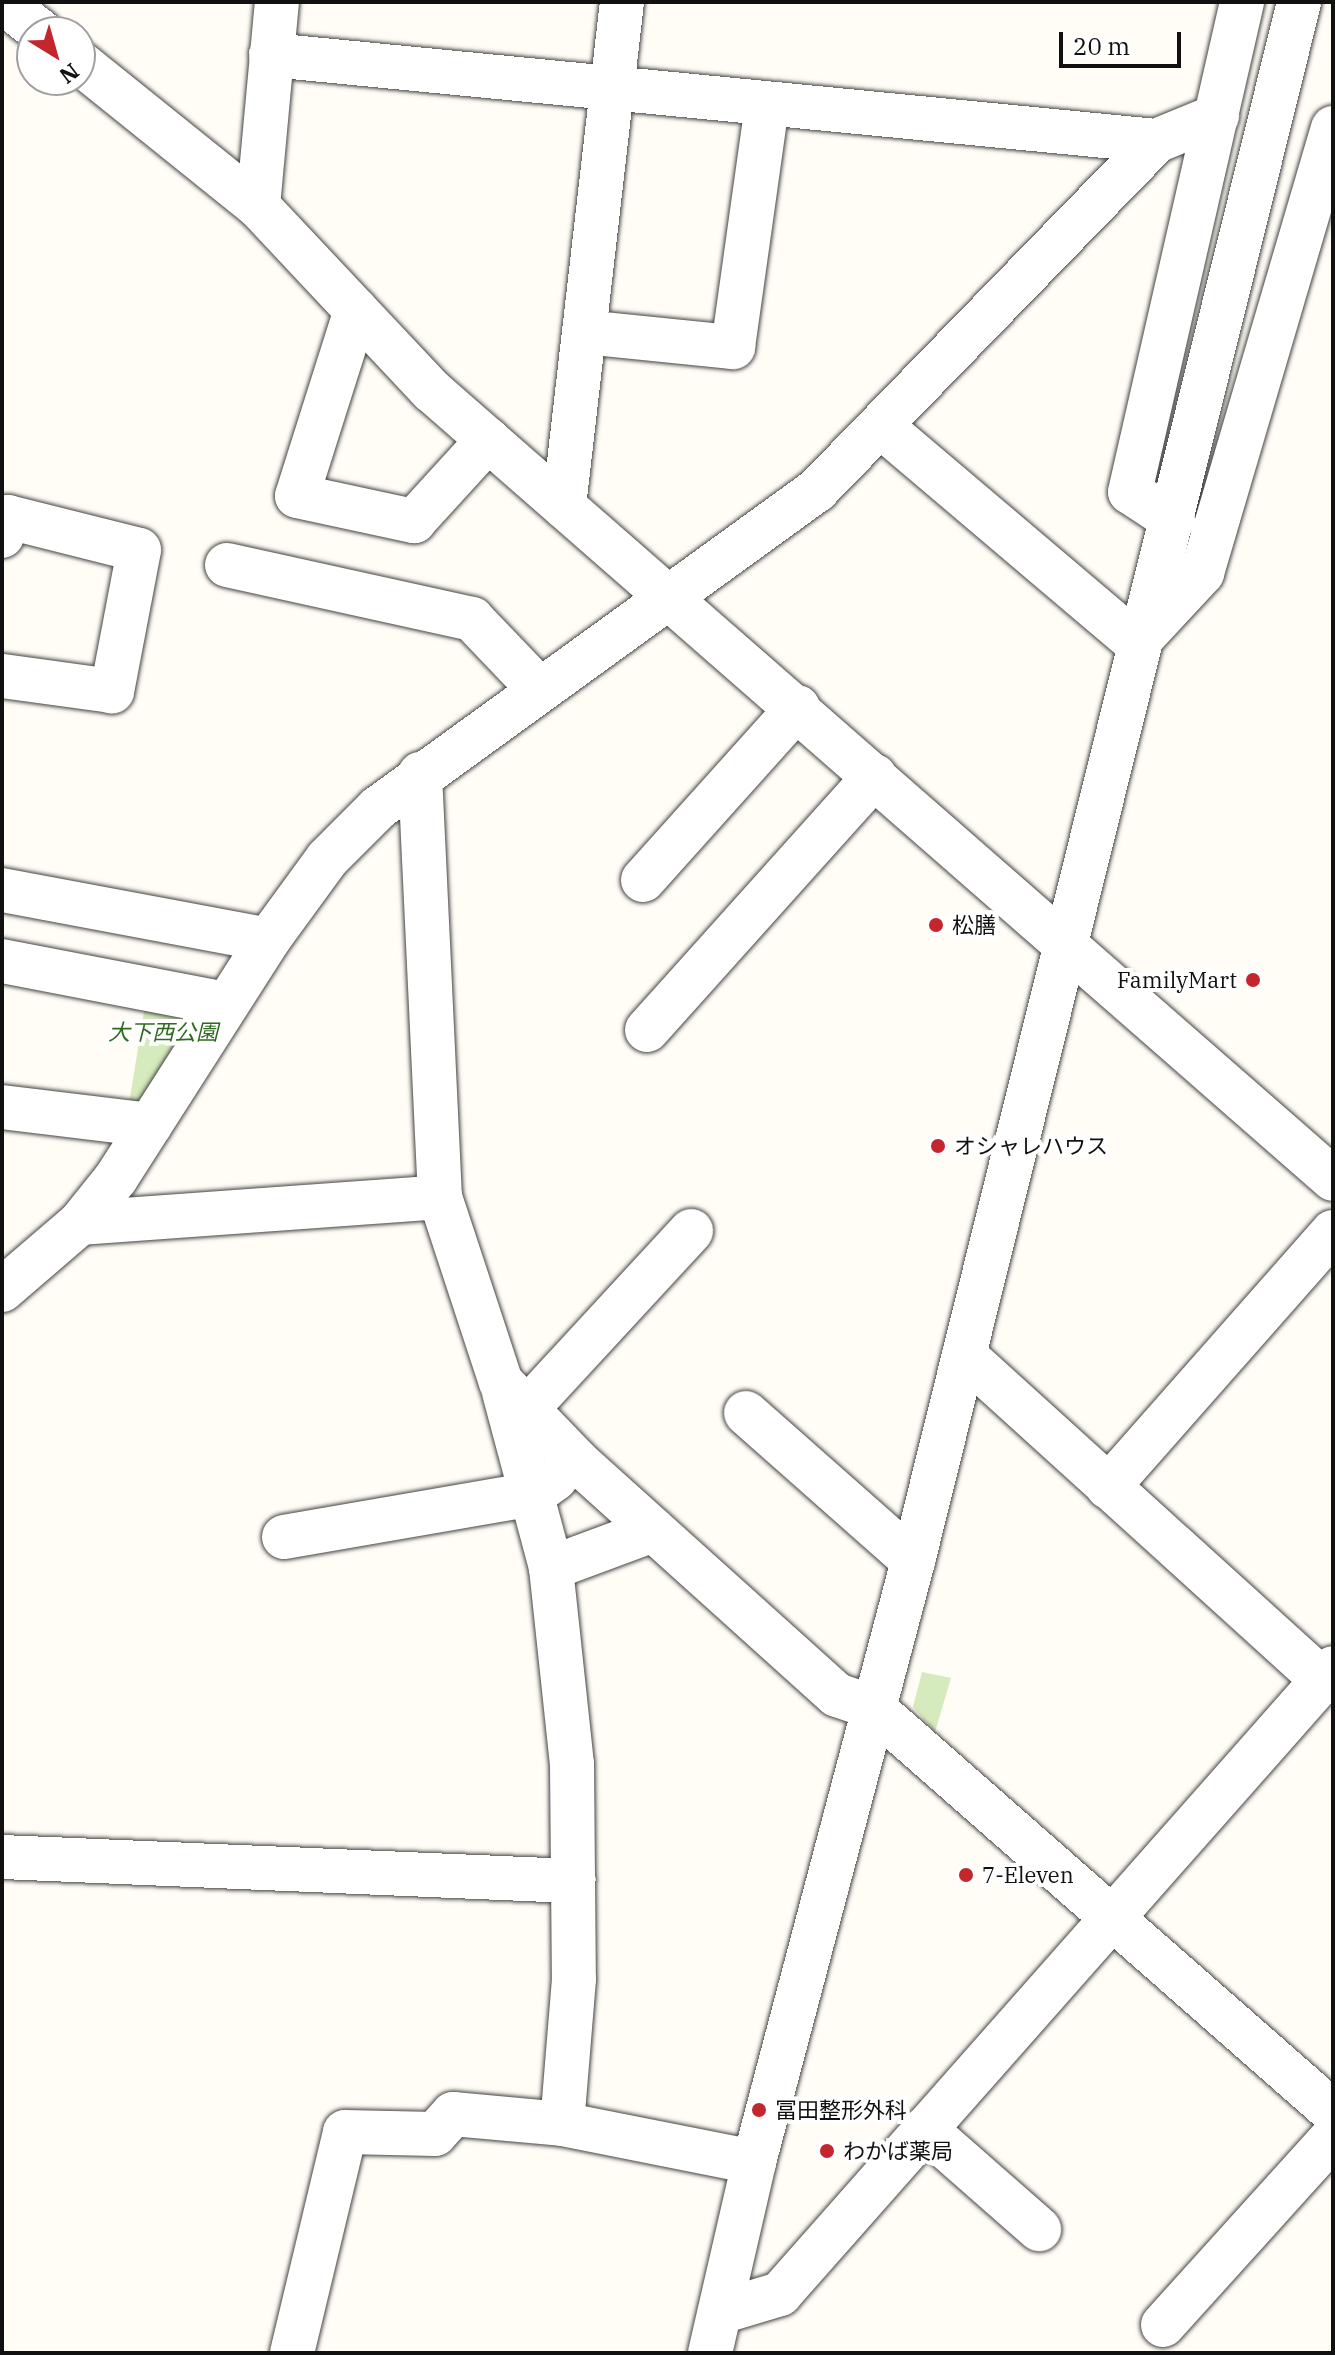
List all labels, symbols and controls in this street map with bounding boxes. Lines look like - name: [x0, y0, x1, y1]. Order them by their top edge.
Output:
- north arrow: [16, 16, 96, 96]
- scale bar: [1063, 16, 1185, 66]
- text: 20 m: [1073, 30, 1130, 62]
- text: N: [54, 57, 85, 91]
- place label: 松膳: [952, 912, 996, 938]
- marker: 松膳: [927, 916, 945, 934]
- place label: FamilyMart: [1117, 967, 1237, 993]
- marker: FamilyMart: [1244, 971, 1262, 989]
- park label: 大下西公園: [108, 1019, 218, 1045]
- place label: オシャレハウス: [954, 1133, 1108, 1159]
- marker: オシャレハウス: [929, 1137, 947, 1155]
- place label: 7-Eleven: [982, 1862, 1074, 1888]
- marker: 7-Eleven: [957, 1866, 975, 1884]
- place label: 冨田整形外科: [775, 2097, 907, 2123]
- marker: 冨田整形外科: [750, 2101, 768, 2119]
- place label: わかば薬局: [843, 2138, 953, 2164]
- marker: わかば薬局: [818, 2142, 836, 2160]

